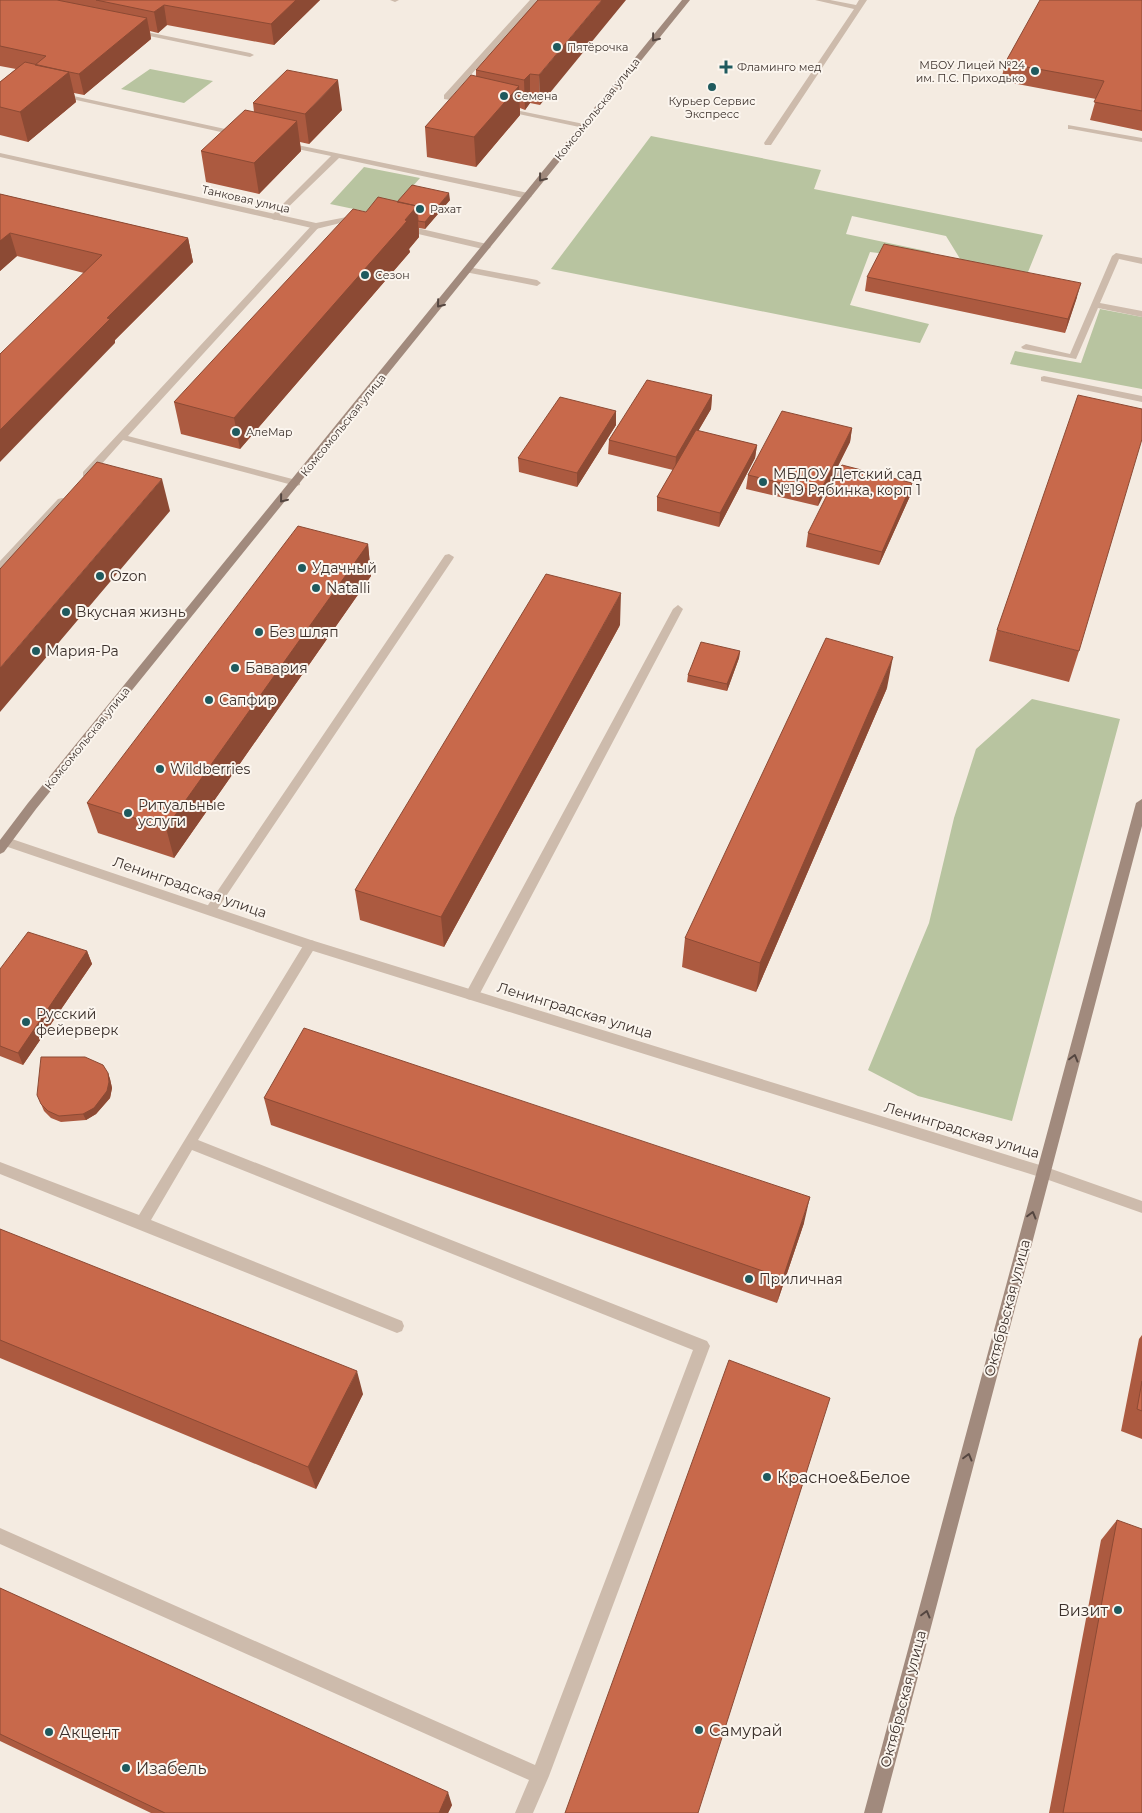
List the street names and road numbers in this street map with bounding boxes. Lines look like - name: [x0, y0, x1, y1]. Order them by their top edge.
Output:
- street label: Комсомольская улица: [551, 55, 643, 163]
- street label: Танковая улица: [200, 182, 292, 216]
- street label: Комсомольская улица: [297, 371, 389, 479]
- street label: Комсомольская улица: [41, 684, 133, 792]
- street label: Ленинградская улица: [111, 852, 269, 922]
- street label: Ленинградская улица: [495, 978, 655, 1042]
- street label: Ленинградская улица: [882, 1098, 1042, 1162]
- street label: Октябрьская улица: [980, 1237, 1034, 1379]
- street label: Октябрьская улица: [876, 1628, 930, 1770]

